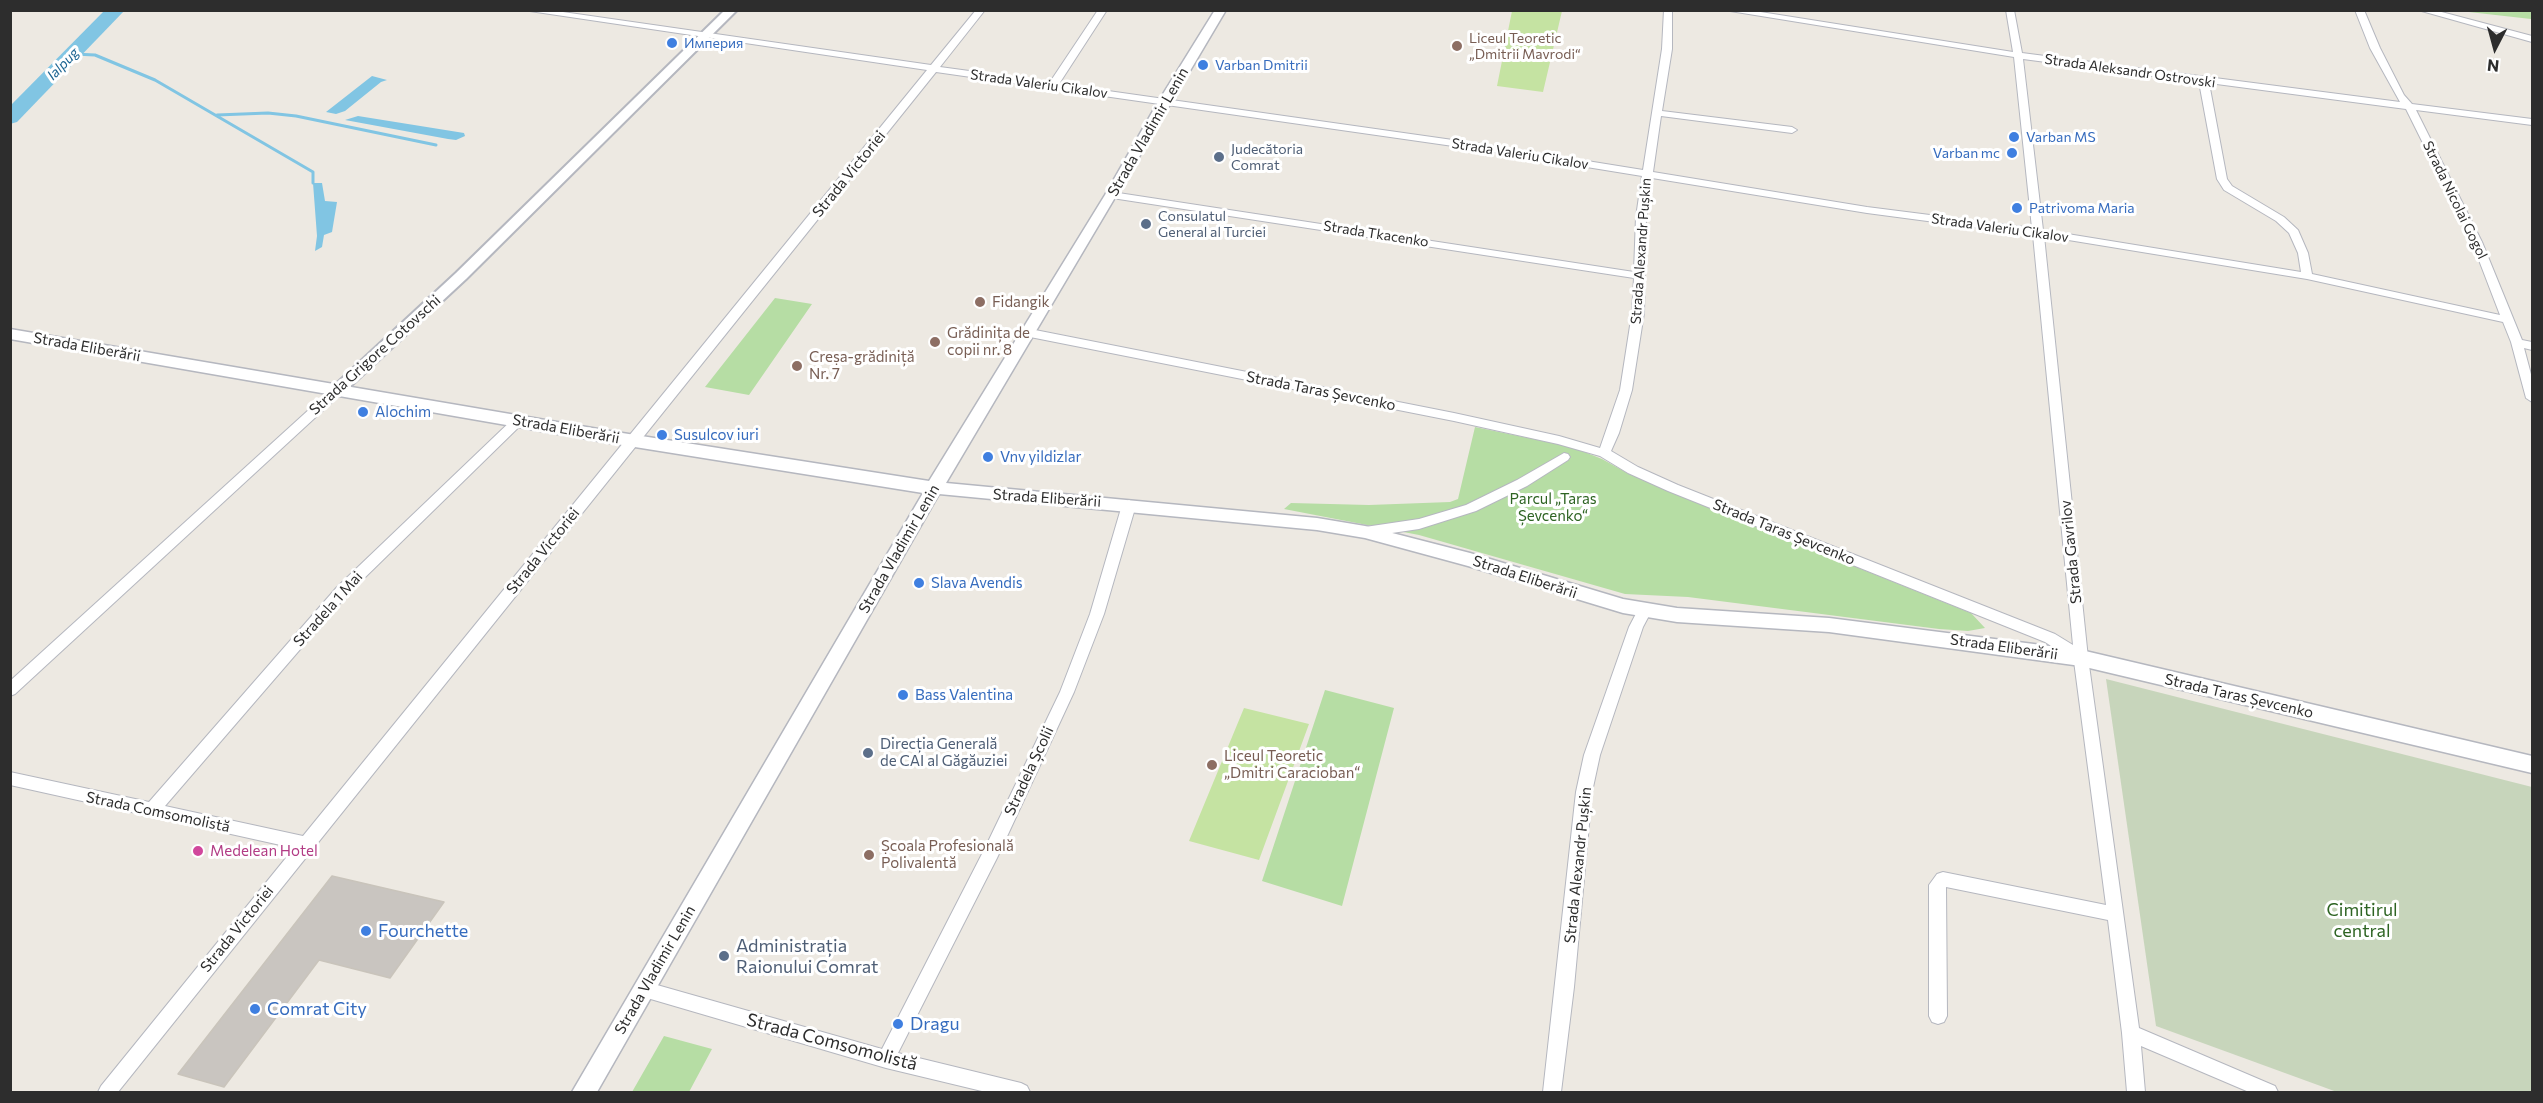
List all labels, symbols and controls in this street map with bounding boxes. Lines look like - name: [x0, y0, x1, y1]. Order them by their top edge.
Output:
- north arrow: [2465, 18, 2525, 78]
- place label: Liceul Teoretic „Dmitrii Mavrodi“: [1469, 30, 1581, 62]
- place label: Империя: [684, 35, 743, 51]
- marker: Империя: [665, 36, 679, 50]
- marker: Liceul Teoretic „Dmitrii Mavrodi“: [1450, 39, 1464, 53]
- water label: Ialpug: [44, 44, 82, 84]
- street label: Strada Aleksandr Ostrovski: [2043, 51, 2217, 91]
- text: N: [2486, 56, 2500, 76]
- place label: Varban Dmitrii: [1215, 57, 1308, 73]
- marker: Varban Dmitrii: [1196, 58, 1210, 72]
- street label: Strada Vladimir Lenin: [1104, 64, 1192, 200]
- street label: Strada Valeriu Cikalov: [969, 66, 1109, 102]
- street label: Strada Victoriei: [809, 127, 889, 221]
- place label: Varban MS: [2026, 129, 2096, 145]
- marker: Varban MS: [2007, 130, 2021, 144]
- street label: Strada Valeriu Cikalov: [1450, 135, 1590, 173]
- street label: Strada Nicolai Gogol: [2419, 138, 2491, 262]
- place label: Judecătoria Comrat: [1231, 141, 1303, 174]
- place label: Varban mc: [1933, 145, 2000, 161]
- marker: Varban mc: [2005, 146, 2019, 160]
- marker: Judecătoria Comrat: [1212, 150, 1226, 164]
- street label: Strada Alexandr Pușkin: [1628, 177, 1654, 325]
- place label: Patrivoma Maria: [2029, 200, 2135, 216]
- marker: Patrivoma Maria: [2010, 201, 2024, 215]
- place label: Consulatul General al Turciei: [1158, 208, 1266, 240]
- street label: Strada Valeriu Cikalov: [1930, 210, 2070, 246]
- marker: Consulatul General al Turciei: [1139, 217, 1153, 231]
- street label: Strada Tkacenko: [1322, 217, 1430, 251]
- street label: Strada Grigore Cotovschi: [306, 291, 444, 419]
- place label: Fidangik: [992, 293, 1050, 311]
- marker: Fidangik: [973, 295, 987, 309]
- place label: Grădinița de copii nr. 8: [947, 324, 1030, 359]
- street label: Strada Eliberării: [32, 329, 142, 365]
- marker: Grădinița de copii nr. 8: [928, 335, 942, 349]
- place label: Creșa-grădiniță Nr. 7: [809, 348, 915, 383]
- marker: Creșa-grădiniță Nr. 7: [790, 359, 804, 373]
- street label: Strada Taras Șevcenko: [1245, 368, 1397, 414]
- place label: Alochim: [375, 403, 431, 421]
- marker: Alochim: [356, 405, 370, 419]
- street label: Strada Eliberării: [511, 411, 621, 447]
- place label: Susulcov iuri: [674, 426, 759, 444]
- marker: Susulcov iuri: [655, 428, 669, 442]
- place label: Vnv yildizlar: [1000, 448, 1082, 466]
- marker: Vnv yildizlar: [981, 450, 995, 464]
- street label: Strada Vladimir Lenin: [855, 481, 943, 617]
- street label: Strada Eliberării: [992, 485, 1102, 511]
- park label: Parcul „Taras Șevcenko“: [1509, 490, 1597, 525]
- street label: Strada Taras Șevcenko: [1710, 495, 1858, 569]
- street label: Strada Gavrilov: [2057, 499, 2085, 605]
- street label: Strada Victoriei: [503, 504, 583, 598]
- street label: Strada Eliberării: [1471, 552, 1579, 602]
- street label: Stradela 1 Mai: [290, 568, 366, 650]
- place label: Slava Avendis: [931, 574, 1023, 592]
- marker: Slava Avendis: [912, 576, 926, 590]
- street label: Strada Eliberării: [1949, 631, 2059, 663]
- street label: Strada Taras Șevcenko: [2163, 670, 2315, 722]
- place label: Bass Valentina: [915, 686, 1013, 704]
- marker: Bass Valentina: [896, 688, 910, 702]
- street label: Stradela Școlii: [1000, 724, 1058, 818]
- place label: Direcția Generală de CAI al Găgăuziei: [880, 735, 1008, 770]
- marker: Direcția Generală de CAI al Găgăuziei: [861, 746, 875, 760]
- place label: Liceul Teoretic „Dmitri Caracioban“: [1224, 747, 1360, 782]
- marker: Liceul Teoretic „Dmitri Caracioban“: [1205, 758, 1219, 772]
- street label: Strada Alexandr Pușkin: [1561, 786, 1595, 944]
- street label: Strada Comsomolistă: [85, 788, 231, 836]
- place label: Școala Profesională Polivalentă: [881, 837, 1014, 872]
- place label: Medelean Hotel: [210, 842, 318, 860]
- marker: Medelean Hotel: [191, 844, 205, 858]
- marker: Școala Profesională Polivalentă: [862, 848, 876, 862]
- street label: Strada Victoriei: [197, 882, 277, 976]
- park label: Cimitirul central: [2326, 899, 2398, 942]
- street label: Strada Vladimir Lenin: [611, 902, 699, 1038]
- place label: Fourchette: [378, 920, 468, 942]
- marker: Fourchette: [359, 924, 373, 938]
- place label: Administrația Raionului Comrat: [736, 935, 878, 978]
- marker: Administrația Raionului Comrat: [717, 949, 731, 963]
- place label: Comrat City: [267, 998, 367, 1020]
- marker: Comrat City: [248, 1002, 262, 1016]
- street label: Strada Comsomolistă: [744, 1009, 920, 1075]
- place label: Dragu: [910, 1013, 959, 1035]
- marker: Dragu: [891, 1017, 905, 1031]

